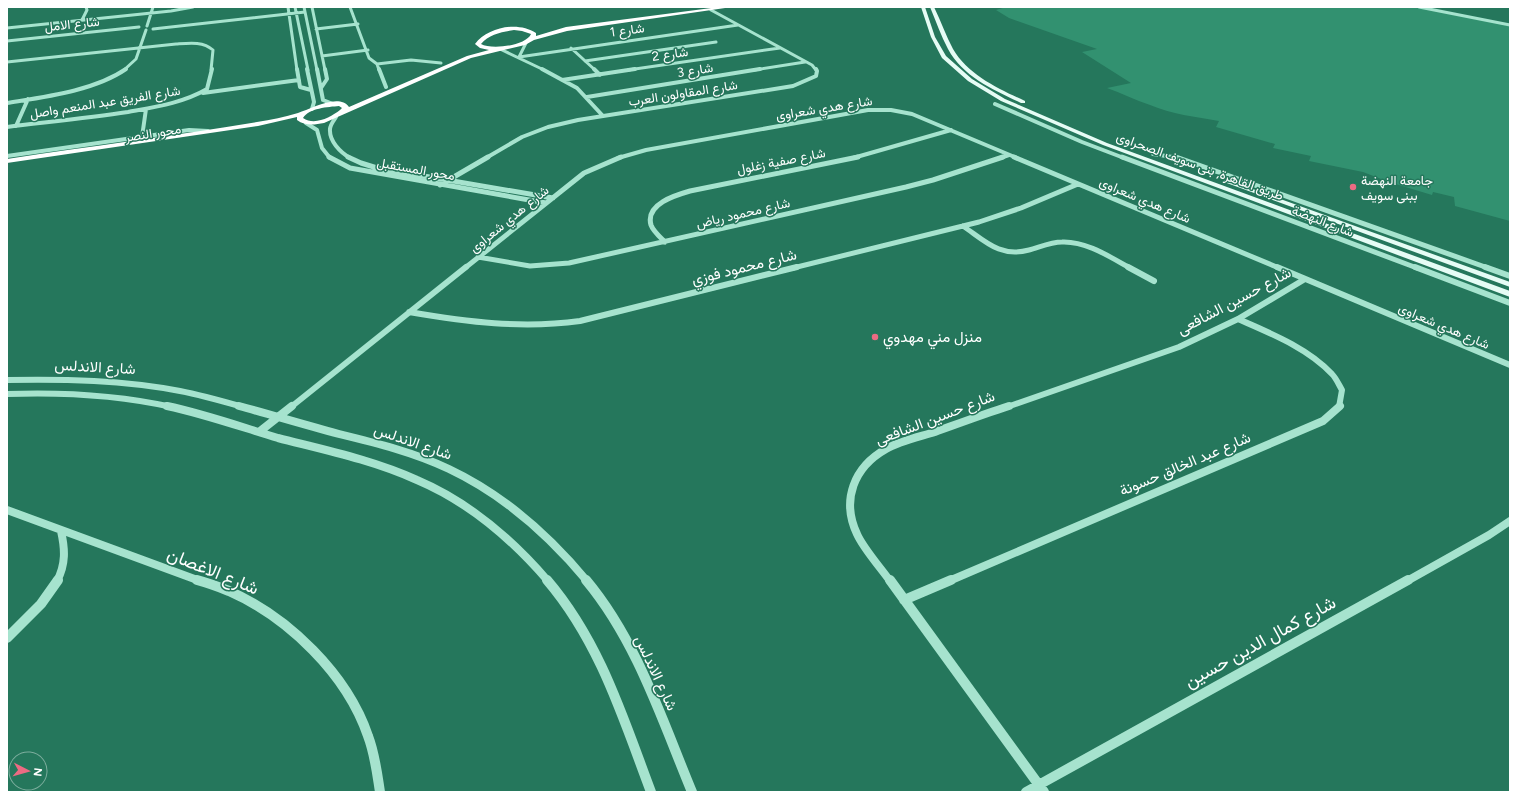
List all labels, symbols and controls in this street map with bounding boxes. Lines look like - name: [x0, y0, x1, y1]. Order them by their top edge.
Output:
- street label: شارع الامل: [44, 14, 101, 36]
- street label: شارع 1: [609, 20, 646, 42]
- street label: شارع 2: [651, 44, 689, 66]
- street label: شارع 3: [676, 60, 714, 82]
- street label: شارع المقاولون العرب: [627, 77, 739, 111]
- street label: شارع الفريق عبد المنعم واصل: [29, 83, 182, 123]
- street label: شارع هدي شعراوى: [775, 93, 874, 126]
- street label: محور النصر: [123, 121, 182, 146]
- street label: طريق القاهرة, بنى سويف الصحراوى: [1114, 129, 1286, 204]
- street label: شارع صفية زغلول: [735, 145, 827, 179]
- street label: محور المستقبل: [376, 155, 456, 184]
- place label: جامعة النهضة ببنى سويف: [1361, 173, 1433, 204]
- street label: شارع هدي شعراوى: [1096, 174, 1193, 229]
- street label: شارع هدي شعراوى: [466, 182, 553, 258]
- marker: جامعة النهضة ببنى سويف: [1348, 182, 1358, 192]
- street label: شارع محمود رياض: [695, 195, 792, 233]
- street label: شارع النهضة: [1289, 202, 1356, 241]
- street label: شارع محمود فوزي: [690, 245, 799, 293]
- street label: شارع حسين الشافعى: [1174, 263, 1295, 340]
- street label: شارع هدي شعراوى: [1395, 300, 1492, 355]
- place label: منزل مني مهدوي: [883, 328, 982, 350]
- marker: منزل مني مهدوي: [870, 332, 880, 342]
- street label: شارع الاندلس: [54, 356, 136, 380]
- street label: شارع حسين الشافعى: [873, 387, 998, 451]
- street label: شارع الاندلس: [371, 420, 454, 466]
- street label: شارع عبد الخالق حسونة: [1117, 428, 1254, 502]
- street label: شارع الاغصان: [164, 543, 262, 600]
- street label: شارع كمال الدين حسين: [1181, 591, 1340, 694]
- street label: شارع الاندلس: [629, 632, 681, 715]
- north arrow: [8, 751, 48, 791]
- text: N: [31, 767, 44, 777]

